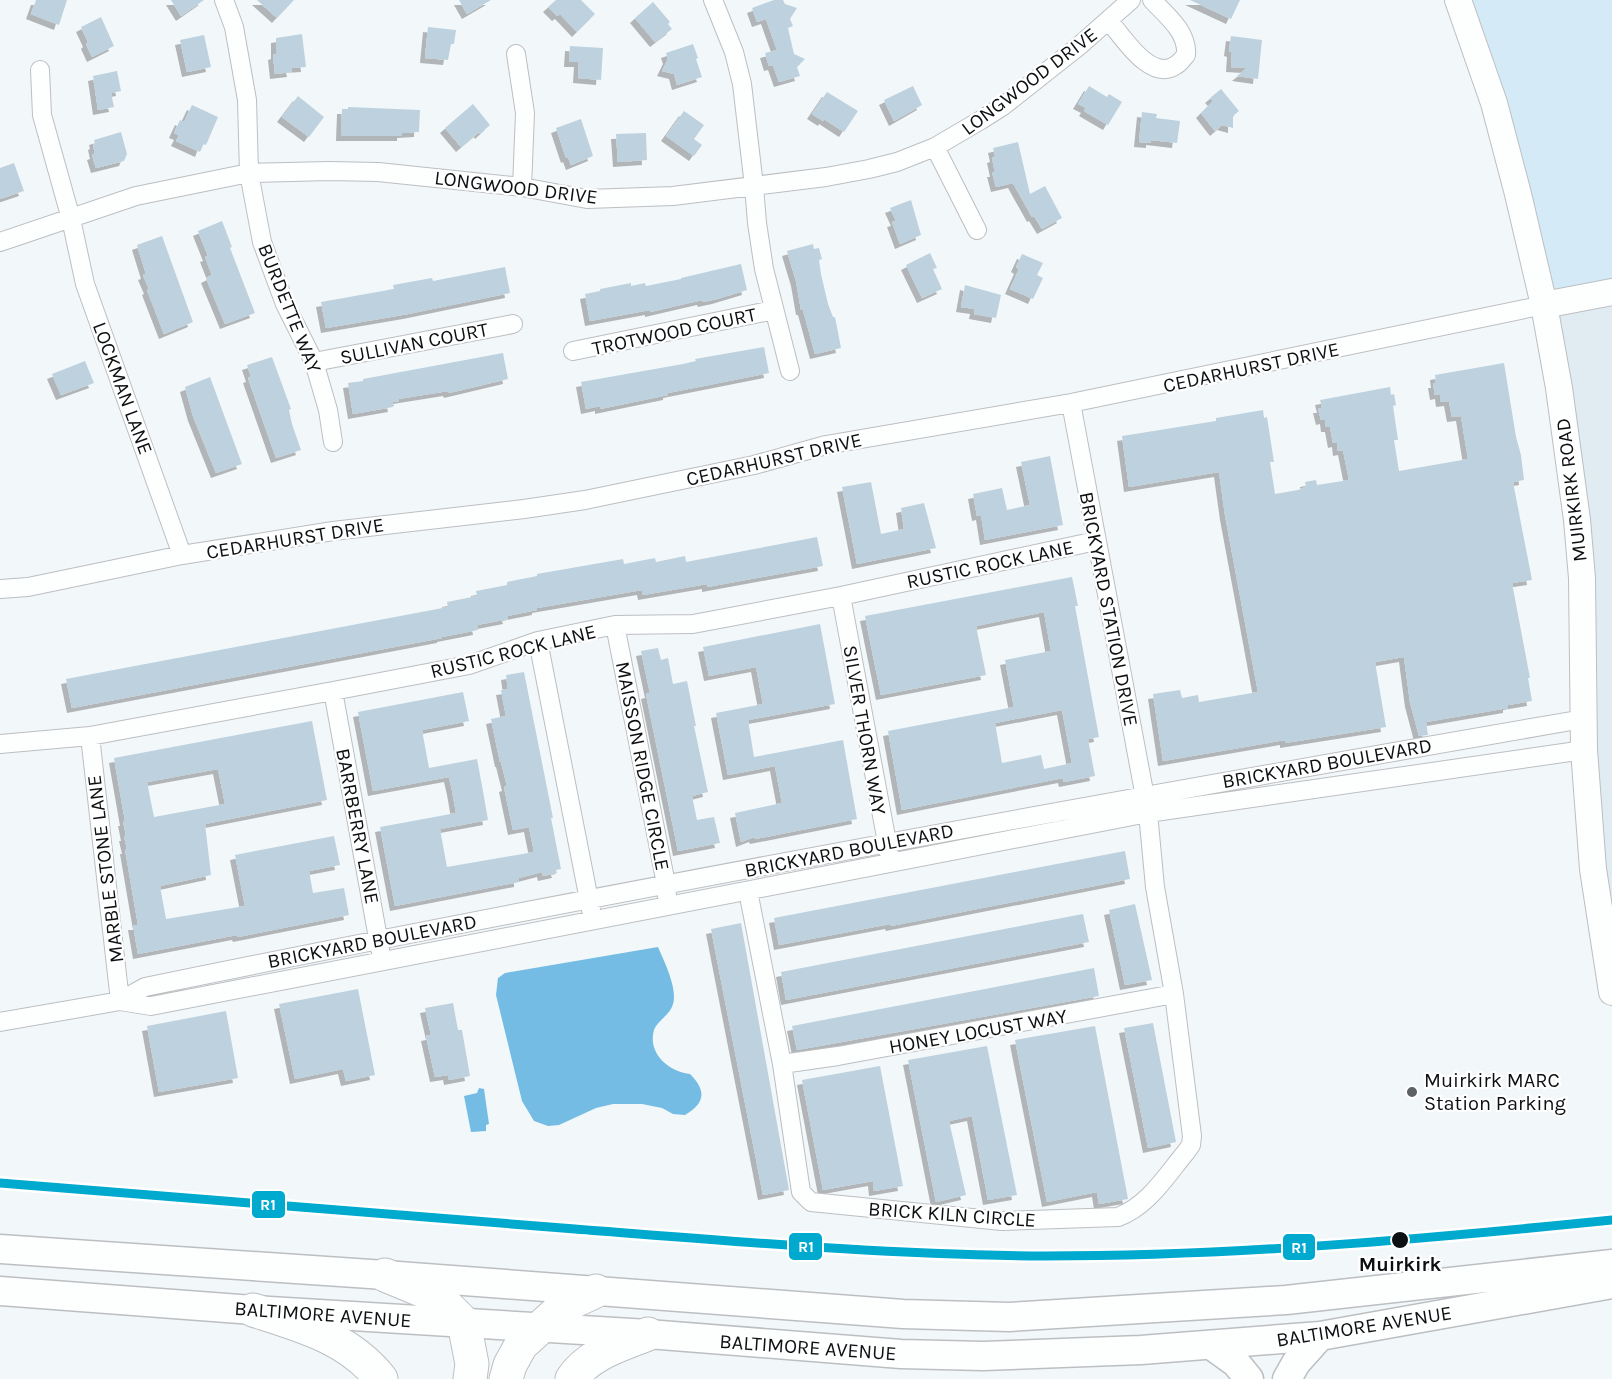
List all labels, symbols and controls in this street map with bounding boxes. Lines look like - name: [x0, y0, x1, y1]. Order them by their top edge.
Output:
- street label: LONGWOOD DRIVE: [957, 23, 1102, 140]
- street label: LONGWOOD DRIVE: [433, 166, 599, 209]
- street label: BURDETTE WAY: [253, 240, 326, 376]
- street label: TROTWOOD COURT: [590, 303, 758, 360]
- street label: SULLIVAN COURT: [338, 318, 490, 369]
- street label: LOCKMAN LANE: [88, 319, 157, 458]
- street label: CEDARHURST DRIVE: [1161, 338, 1341, 397]
- street label: MUIRKIRK ROAD: [1551, 417, 1592, 563]
- street label: CEDARHURST DRIVE: [684, 428, 864, 491]
- street label: BRICKYARD STATION DRIVE: [1074, 490, 1143, 728]
- street label: CEDARHURST DRIVE: [205, 513, 386, 564]
- street label: RUSTIC ROCK LANE: [905, 536, 1076, 593]
- street label: RUSTIC ROCK LANE: [428, 620, 598, 683]
- street label: SILVER THORN WAY: [838, 643, 891, 817]
- street label: MAISSON RIDGE CIRCLE: [611, 660, 674, 873]
- street label: BRICKYARD BOULEVARD: [1220, 734, 1434, 793]
- street label: BARRBERRY LANE: [331, 746, 384, 906]
- street label: MARBLE STONE LANE: [83, 774, 128, 964]
- street label: BRICKYARD BOULEVARD: [743, 819, 956, 882]
- street label: BRICKYARD BOULEVARD: [266, 910, 479, 973]
- street label: HONEY LOCUST WAY: [887, 1004, 1069, 1058]
- place label: Muirkirk MARC Station Parking: [1424, 1069, 1566, 1115]
- marker: Muirkirk MARC Station Parking: [1405, 1085, 1419, 1099]
- line badge: R1: [251, 1190, 286, 1219]
- text: R1: [260, 1195, 276, 1214]
- street label: BRICK KILN CIRCLE: [867, 1197, 1037, 1232]
- marker: Muirkirk: [1390, 1230, 1410, 1250]
- line badge: R1: [788, 1232, 823, 1261]
- line badge: R1: [1282, 1233, 1316, 1261]
- text: R1: [798, 1237, 814, 1256]
- text: R1: [1291, 1238, 1307, 1257]
- place label: Muirkirk: [1359, 1253, 1441, 1276]
- street label: BALTIMORE AVENUE: [234, 1297, 412, 1332]
- street label: BALTIMORE AVENUE: [1275, 1301, 1453, 1352]
- street label: BALTIMORE AVENUE: [719, 1330, 897, 1365]

